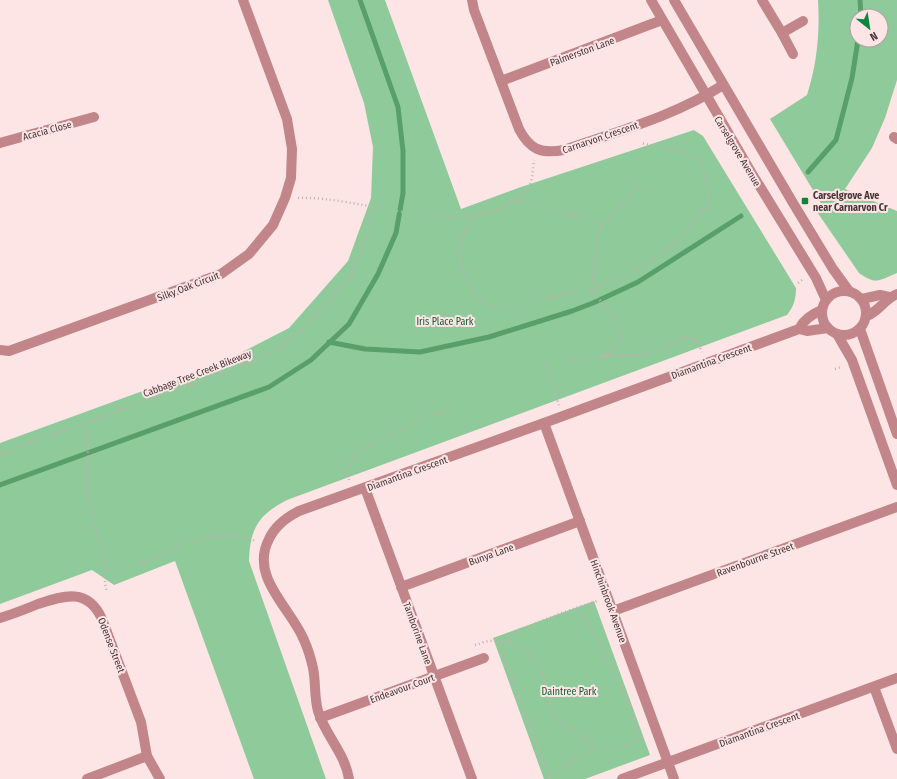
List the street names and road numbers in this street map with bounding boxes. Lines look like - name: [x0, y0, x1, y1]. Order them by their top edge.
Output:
- street label: Palmerston Lane: [548, 35, 616, 69]
- street label: Carselgrove Avenue: [711, 114, 763, 189]
- street label: Acacia Close: [21, 119, 73, 143]
- street label: Carnarvon Crescent: [561, 119, 640, 157]
- street label: Silky Oak Circuit: [156, 269, 222, 304]
- street label: Diamantina Crescent: [670, 342, 754, 382]
- street label: Cabbage Tree Creek Bikeway: [142, 348, 254, 400]
- street label: Diamantina Crescent: [366, 454, 450, 494]
- street label: Ravenbourne Street: [715, 540, 796, 579]
- street label: Bunya Lane: [467, 541, 515, 569]
- street label: Hinchinbrook Avenue: [587, 558, 629, 644]
- street label: Tamborine Lane: [400, 601, 434, 666]
- street label: Odense Street: [95, 616, 127, 675]
- street label: Endeavour Court: [368, 671, 437, 706]
- street label: Diamantina Crescent: [718, 710, 802, 750]

